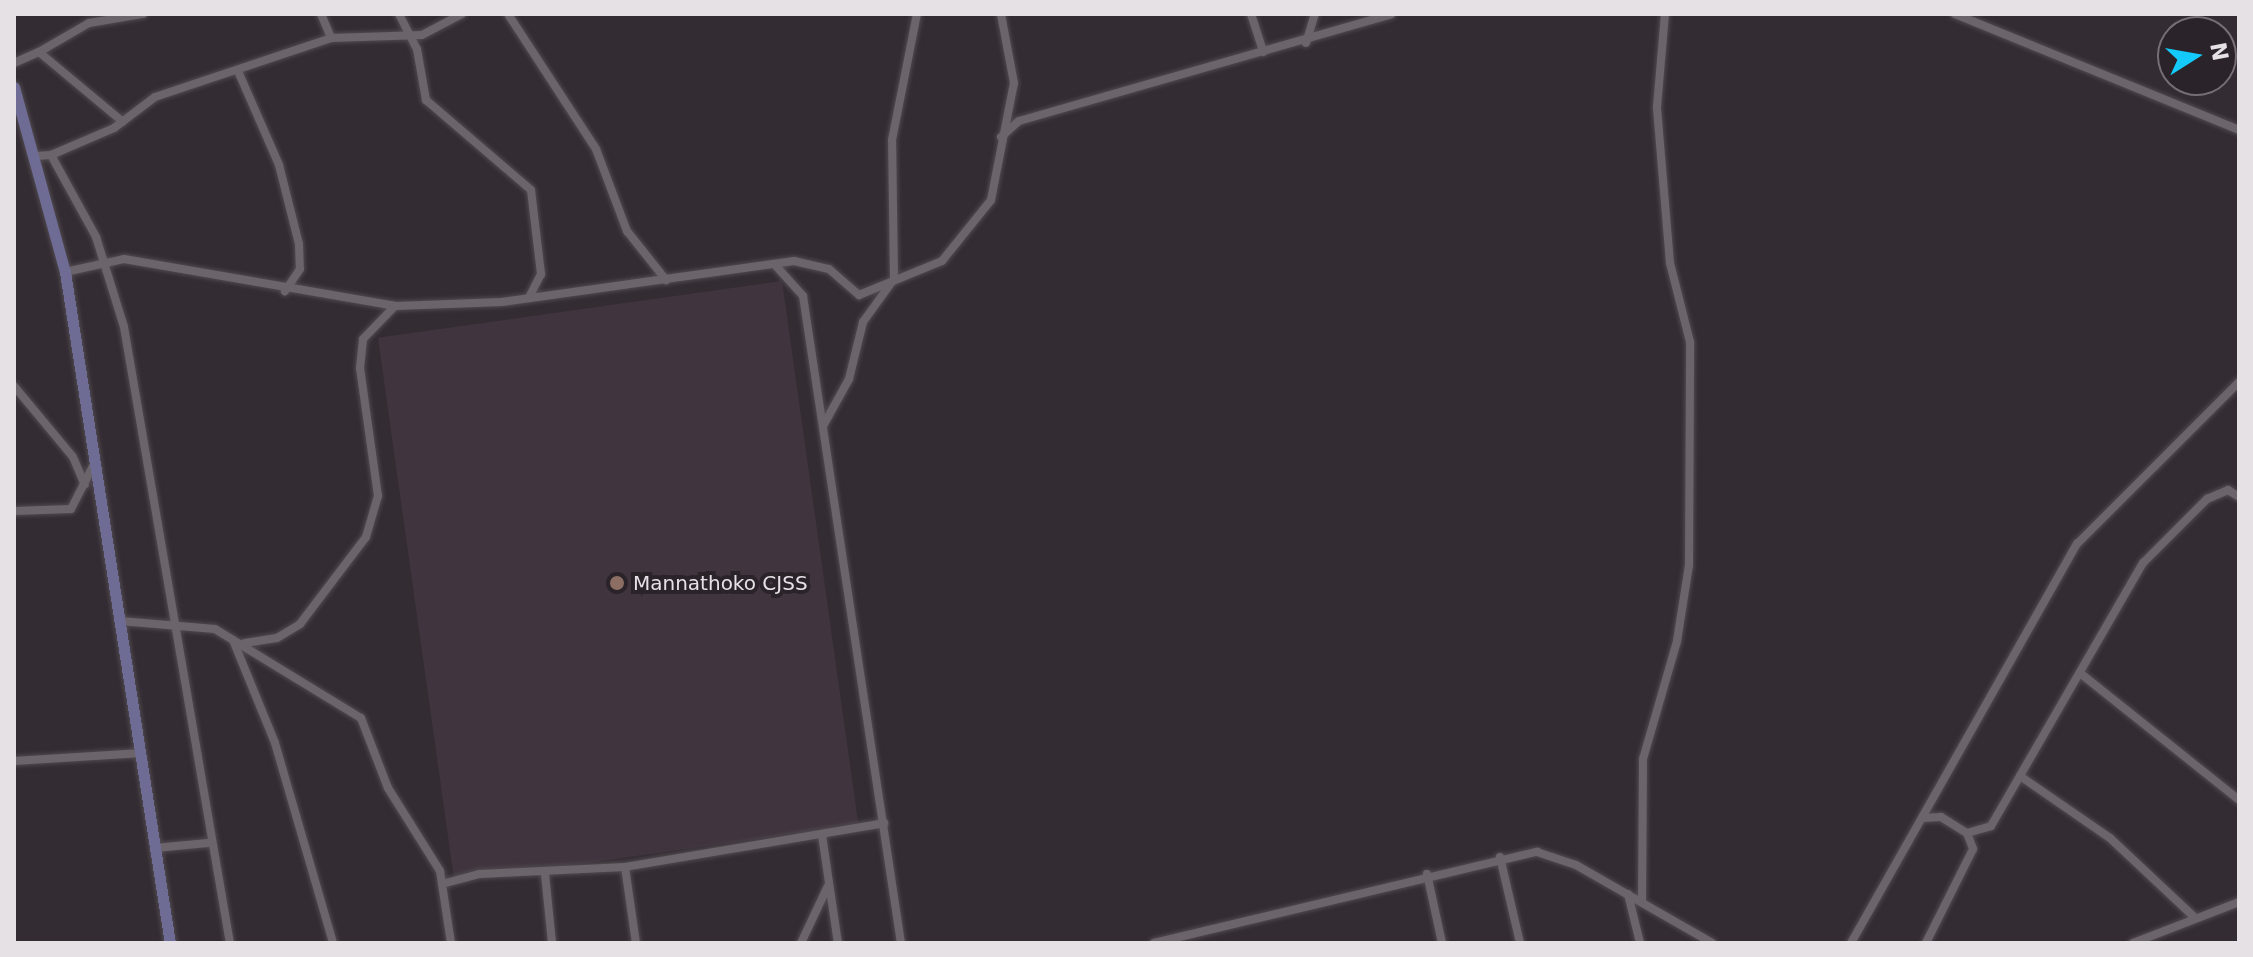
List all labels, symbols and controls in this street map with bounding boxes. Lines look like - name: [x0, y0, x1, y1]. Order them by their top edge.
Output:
- north arrow: [2157, 16, 2237, 96]
- text: N: [2205, 40, 2233, 63]
- place label: Mannathoko CJSS: [633, 571, 808, 595]
- marker: Mannathoko CJSS: [608, 574, 626, 592]

